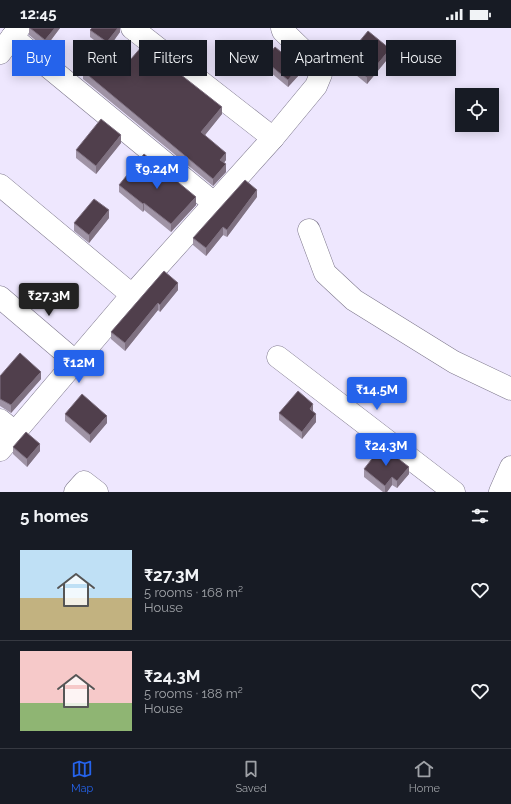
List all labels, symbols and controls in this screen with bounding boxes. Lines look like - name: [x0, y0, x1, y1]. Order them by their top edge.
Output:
- text: 12:45: [20, 5, 56, 23]
- chip: Buy: [12, 40, 65, 76]
- chip: Rent: [73, 40, 131, 76]
- chip: Filters: [139, 40, 207, 76]
- chip: New: [215, 40, 273, 76]
- chip: Apartment: [281, 40, 378, 76]
- chip: House: [386, 40, 456, 76]
- map controls: [455, 88, 499, 132]
- button: locate: [455, 88, 499, 132]
- pin: ₹9.24M: [124, 156, 190, 190]
- text: ₹9.24M: [135, 161, 179, 176]
- pin: ₹27.3M: [16, 283, 82, 317]
- text: ₹27.3M: [28, 288, 70, 303]
- pin: ₹12M: [55, 350, 103, 384]
- text: ₹12M: [63, 355, 95, 370]
- pin: ₹14.5M: [344, 377, 410, 411]
- text: ₹14.5M: [356, 382, 398, 397]
- pin: ₹24.3M: [353, 433, 419, 467]
- text: ₹24.3M: [364, 438, 408, 453]
- icon: filters: [469, 505, 491, 527]
- text: 5 homes: [20, 506, 88, 526]
- text: ₹27.3M: [144, 565, 199, 585]
- icon: home: [52, 566, 100, 614]
- icon: heart: [469, 579, 491, 601]
- text: 5 rooms · 168 m²: [144, 585, 243, 600]
- text: House: [144, 600, 183, 615]
- text: ₹24.3M: [144, 666, 200, 686]
- icon: home: [52, 667, 100, 715]
- icon: heart: [469, 680, 491, 702]
- text: 5 rooms · 188 m²: [144, 686, 243, 701]
- text: House: [144, 701, 183, 716]
- tab: Map: [71, 758, 93, 795]
- tab: Saved: [235, 758, 267, 795]
- tab: Home: [409, 758, 440, 795]

